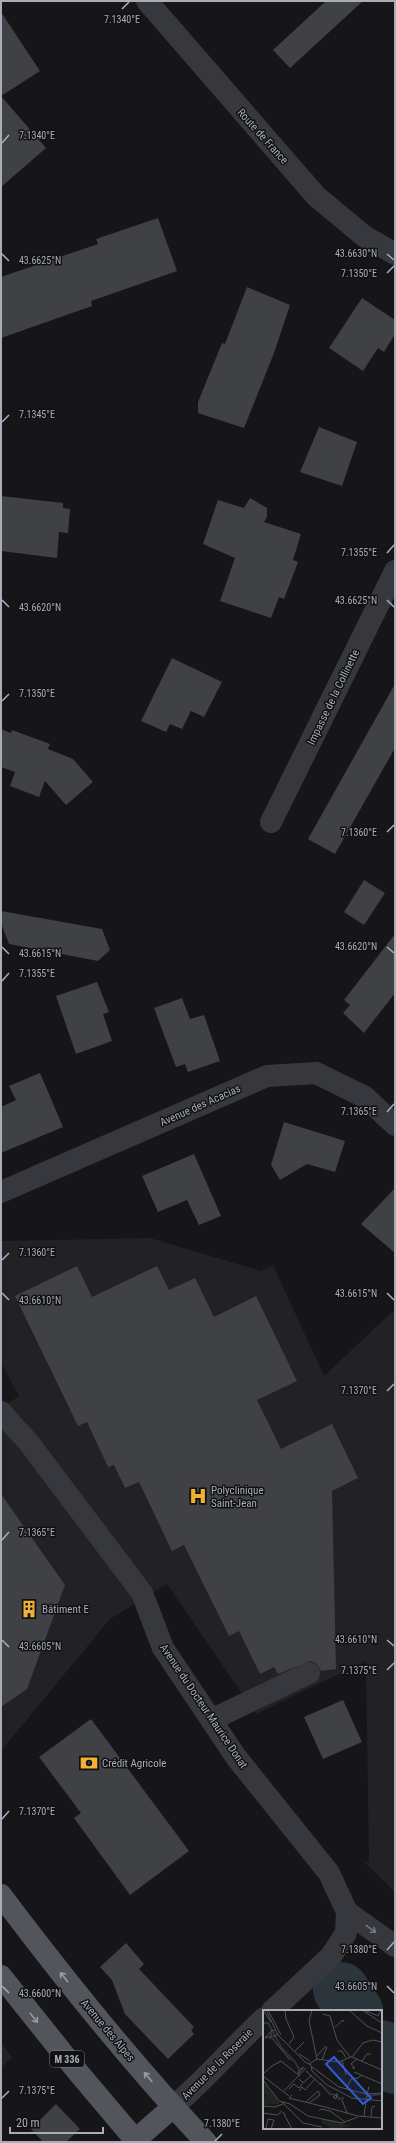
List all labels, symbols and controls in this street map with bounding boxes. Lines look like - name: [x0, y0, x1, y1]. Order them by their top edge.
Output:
- text: 7.1340°E: [104, 14, 140, 25]
- street label: Route de France: [234, 106, 291, 167]
- text: 7.1340°E: [19, 130, 55, 141]
- text: 43.6630°N: [335, 248, 377, 259]
- text: 43.6625°N: [19, 255, 61, 266]
- text: 7.1350°E: [341, 268, 377, 279]
- text: 7.1345°E: [19, 409, 55, 420]
- text: 7.1355°E: [341, 547, 377, 558]
- text: 43.6625°N: [335, 595, 377, 606]
- text: 43.6620°N: [19, 602, 61, 613]
- street label: Impasse de la Collinette: [305, 647, 362, 747]
- text: 7.1350°E: [19, 688, 55, 699]
- text: 7.1360°E: [341, 827, 377, 838]
- text: 43.6620°N: [335, 941, 377, 952]
- text: 43.6615°N: [19, 948, 61, 959]
- text: 7.1355°E: [19, 968, 55, 979]
- street label: Avenue des Acacias: [158, 1082, 243, 1129]
- text: 7.1365°E: [341, 1106, 377, 1117]
- text: 7.1360°E: [19, 1247, 55, 1258]
- text: 43.6615°N: [335, 1288, 377, 1299]
- text: 43.6610°N: [19, 1295, 61, 1306]
- text: 7.1370°E: [341, 1385, 377, 1396]
- place label: Polyclinique Saint-Jean: [211, 1484, 264, 1510]
- hospital icon: Polyclinique Saint-Jean: [188, 1486, 208, 1506]
- text: 7.1365°E: [19, 1527, 55, 1538]
- building icon: Bâtiment E: [19, 1599, 39, 1619]
- place label: Bâtiment E: [42, 1603, 90, 1616]
- text: 43.6610°N: [335, 1634, 377, 1645]
- text: 43.6605°N: [19, 1641, 61, 1652]
- street label: Avenue du Docteur Maurice Donat: [157, 1642, 250, 1771]
- text: 7.1375°E: [341, 1665, 377, 1676]
- bank icon: Crédit Agricole: [79, 1753, 99, 1773]
- place label: Crédit Agricole: [102, 1757, 166, 1770]
- text: 7.1370°E: [19, 1806, 55, 1817]
- one-way arrow: [365, 1925, 376, 1933]
- text: 7.1380°E: [341, 1944, 377, 1955]
- one-way arrow: [60, 1972, 69, 1983]
- text: 43.6605°N: [335, 1981, 377, 1992]
- text: 43.6600°N: [19, 1988, 61, 1999]
- street label: Avenue des Alpes: [78, 1997, 137, 2064]
- inset map: [263, 2010, 382, 2129]
- one-way arrow: [30, 2012, 38, 2023]
- street label: Avenue de la Roseraie: [179, 2026, 256, 2103]
- road number: M 336: [50, 2051, 84, 2067]
- one-way arrow: [143, 2072, 152, 2083]
- text: 7.1375°E: [19, 2085, 55, 2096]
- scale bar: [10, 2109, 103, 2135]
- text: 20 m: [16, 2116, 40, 2130]
- text: 7.1380°E: [204, 2118, 240, 2129]

